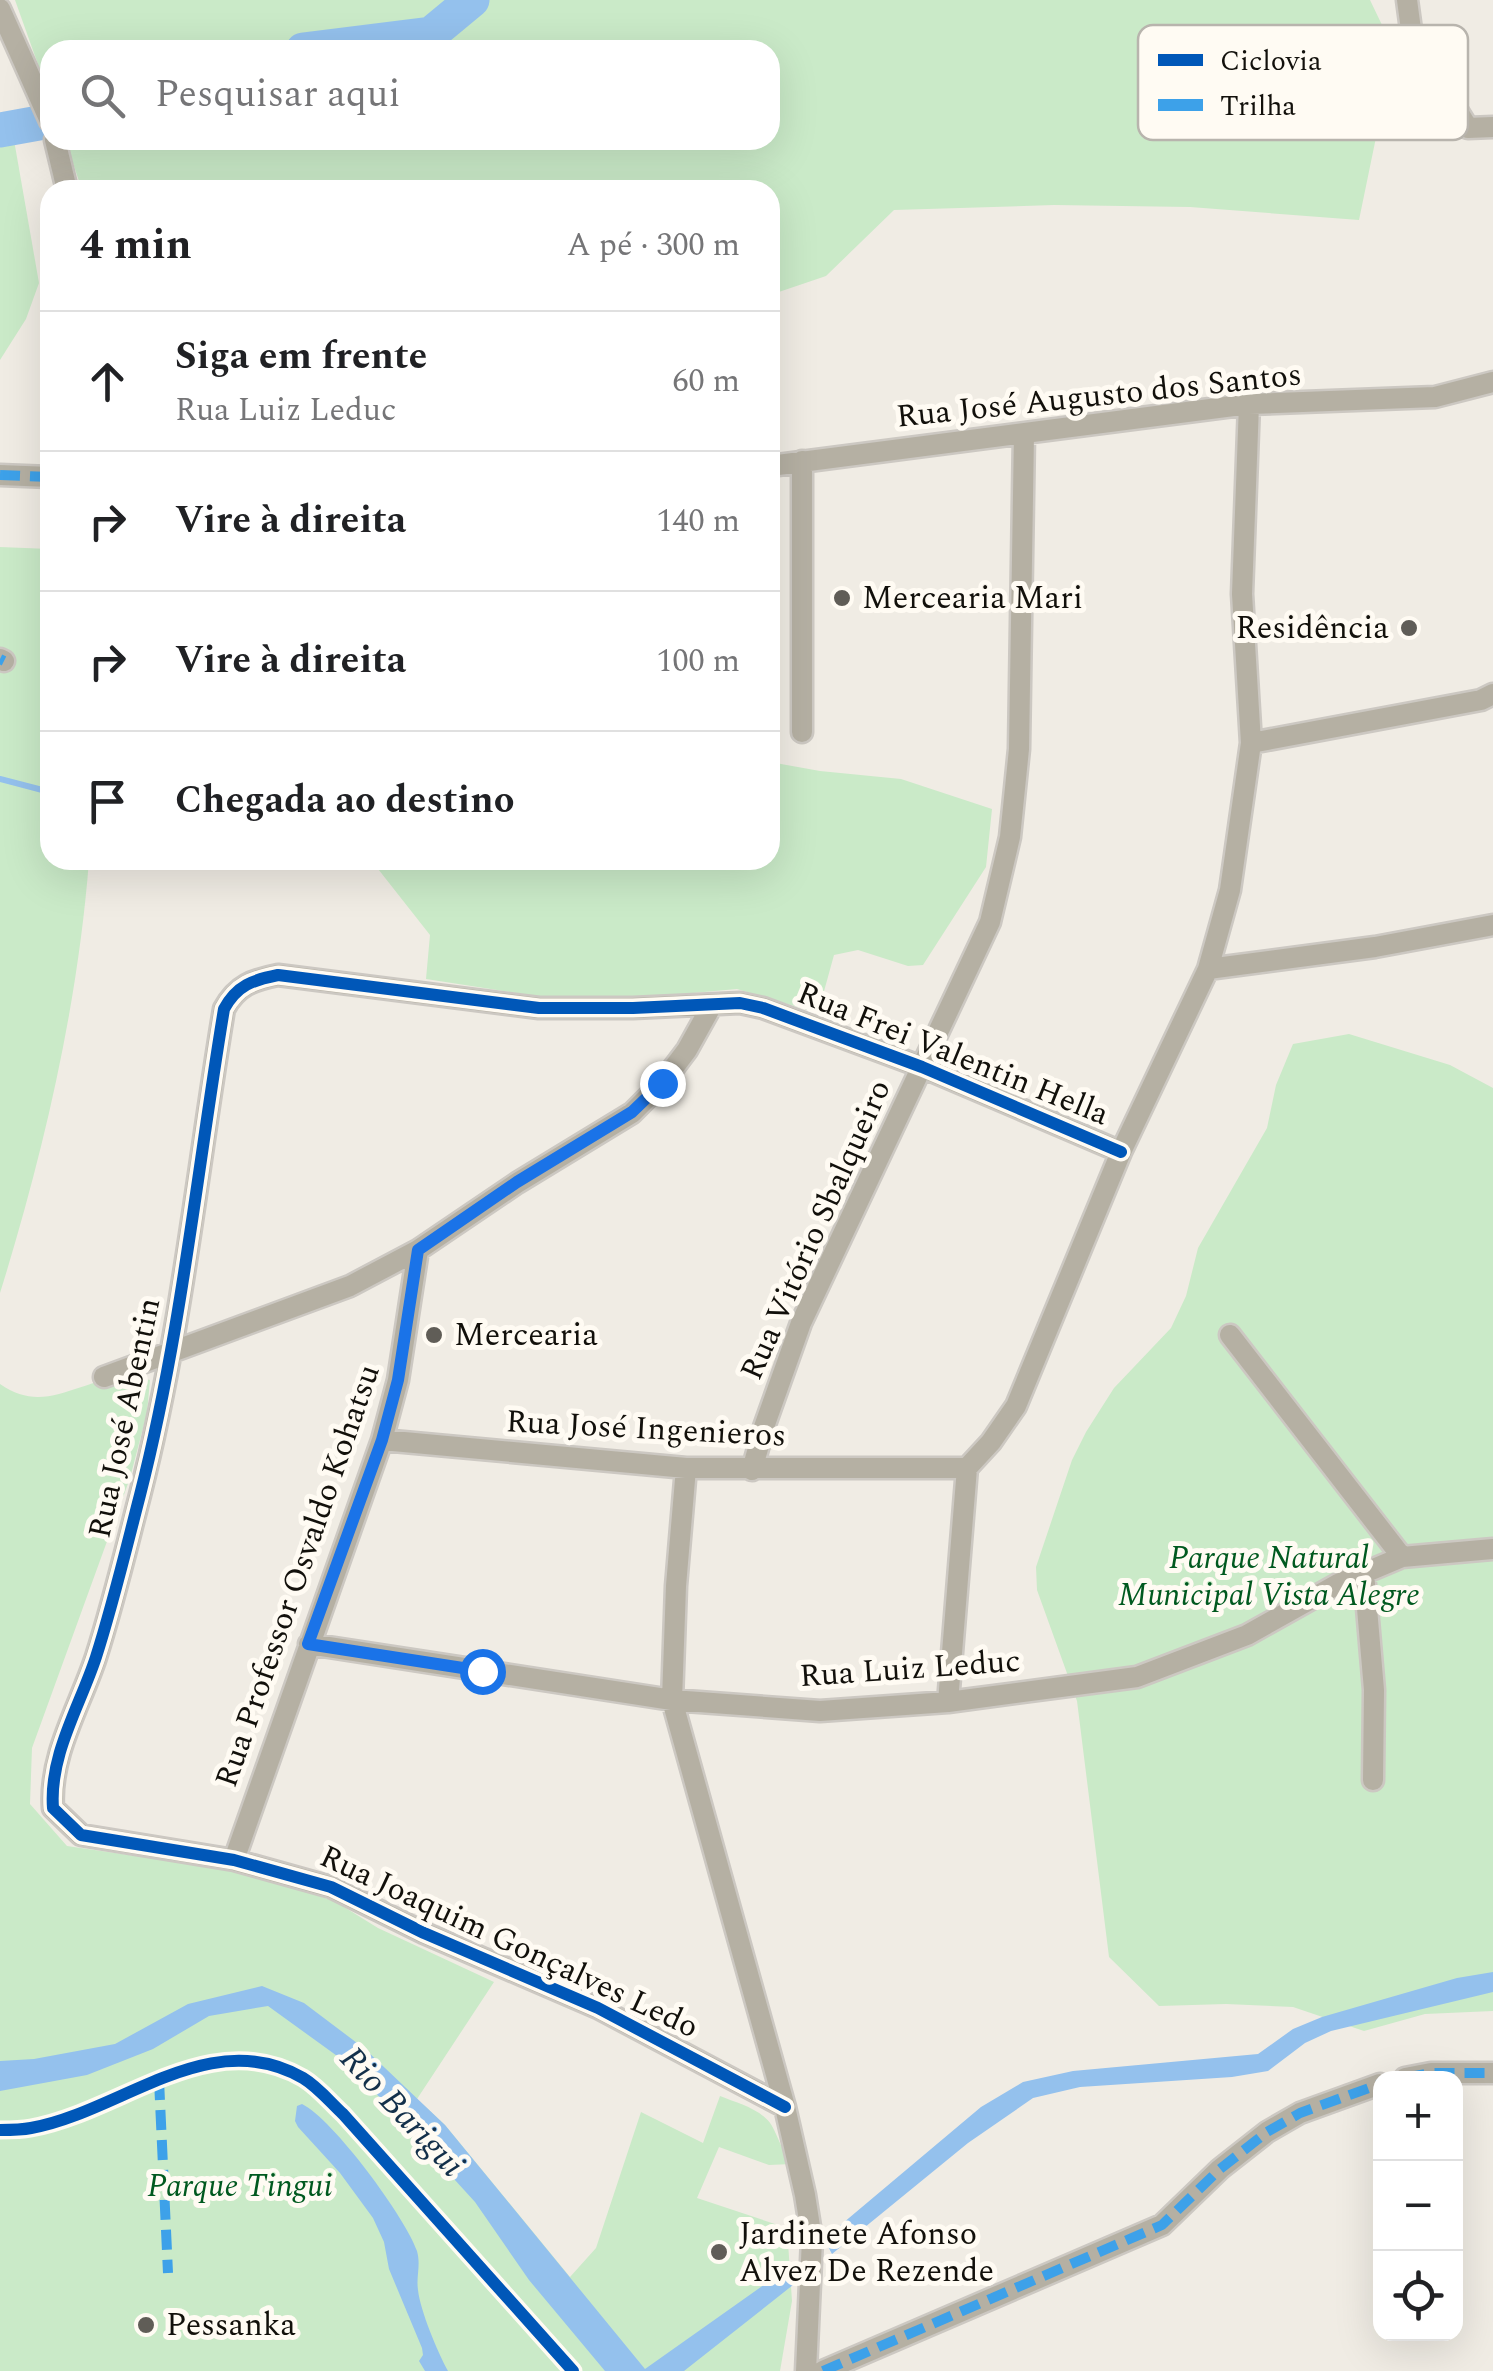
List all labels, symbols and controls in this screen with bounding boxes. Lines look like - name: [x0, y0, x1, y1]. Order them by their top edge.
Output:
- legend: [1138, 25, 1468, 140]
- search box: [40, 40, 780, 150]
- text: Ciclovia: [1220, 40, 1322, 83]
- text: Pesquisar aqui: [155, 66, 400, 124]
- icon: search: [75, 68, 130, 123]
- text: Trilha: [1220, 85, 1296, 128]
- text: 4 min: [80, 214, 192, 277]
- text: A pé · 300 m: [567, 221, 740, 270]
- text: Siga em frente: [175, 328, 427, 386]
- street label: Rua José Augusto dos Santos: [894, 350, 1304, 442]
- icon: ahead: [80, 354, 135, 409]
- text: 60 m: [672, 357, 740, 406]
- text: Rua Luiz Leduc: [175, 386, 396, 435]
- text: Vire à direita: [175, 492, 406, 550]
- icon: right: [80, 494, 135, 549]
- text: 140 m: [656, 497, 740, 546]
- place label: Mercearia Mari: [862, 574, 1083, 623]
- marker: Mercearia Mari: [831, 587, 853, 609]
- place label: Residência: [1236, 604, 1389, 653]
- marker: Residência: [1398, 617, 1420, 639]
- text: Vire à direita: [175, 632, 406, 690]
- icon: right: [80, 634, 135, 689]
- text: 100 m: [656, 637, 740, 686]
- text: Chegada ao destino: [175, 772, 514, 830]
- icon: arrive: [80, 774, 135, 829]
- street label: Rua Frei Valentin Hella: [790, 969, 1117, 1139]
- route end: [640, 1061, 686, 1107]
- street label: Rua Vitório Sbalqueiro: [728, 1072, 904, 1388]
- street label: Rua José Abentin: [76, 1293, 174, 1543]
- place label: Mercearia: [454, 1311, 598, 1360]
- marker: Mercearia: [423, 1324, 445, 1346]
- street label: Rua Professor Osvaldo Kohatsu: [202, 1358, 394, 1794]
- street label: Rua José Ingenieros: [505, 1397, 787, 1461]
- park label: Parque Natural Municipal Vista Alegre: [1118, 1534, 1420, 1620]
- street label: Rua Luiz Leduc: [798, 1637, 1022, 1701]
- route start: [460, 1649, 506, 1695]
- street label: Rua Joaquim Gonçalves Ledo: [311, 1832, 707, 2052]
- water label: Rio Barigui: [327, 2034, 477, 2190]
- map controls: [1373, 2071, 1463, 2341]
- button: +: [1373, 2071, 1463, 2161]
- button: −: [1373, 2161, 1463, 2251]
- park label: Parque Tingui: [147, 2162, 333, 2211]
- place label: Jardinete Afonso Alvez De Rezende: [739, 2210, 994, 2296]
- marker: Jardinete Afonso Alvez De Rezende: [708, 2241, 730, 2263]
- button: locate: [1373, 2251, 1463, 2341]
- place label: Pessanka: [166, 2301, 296, 2350]
- marker: Pessanka: [135, 2314, 157, 2336]

